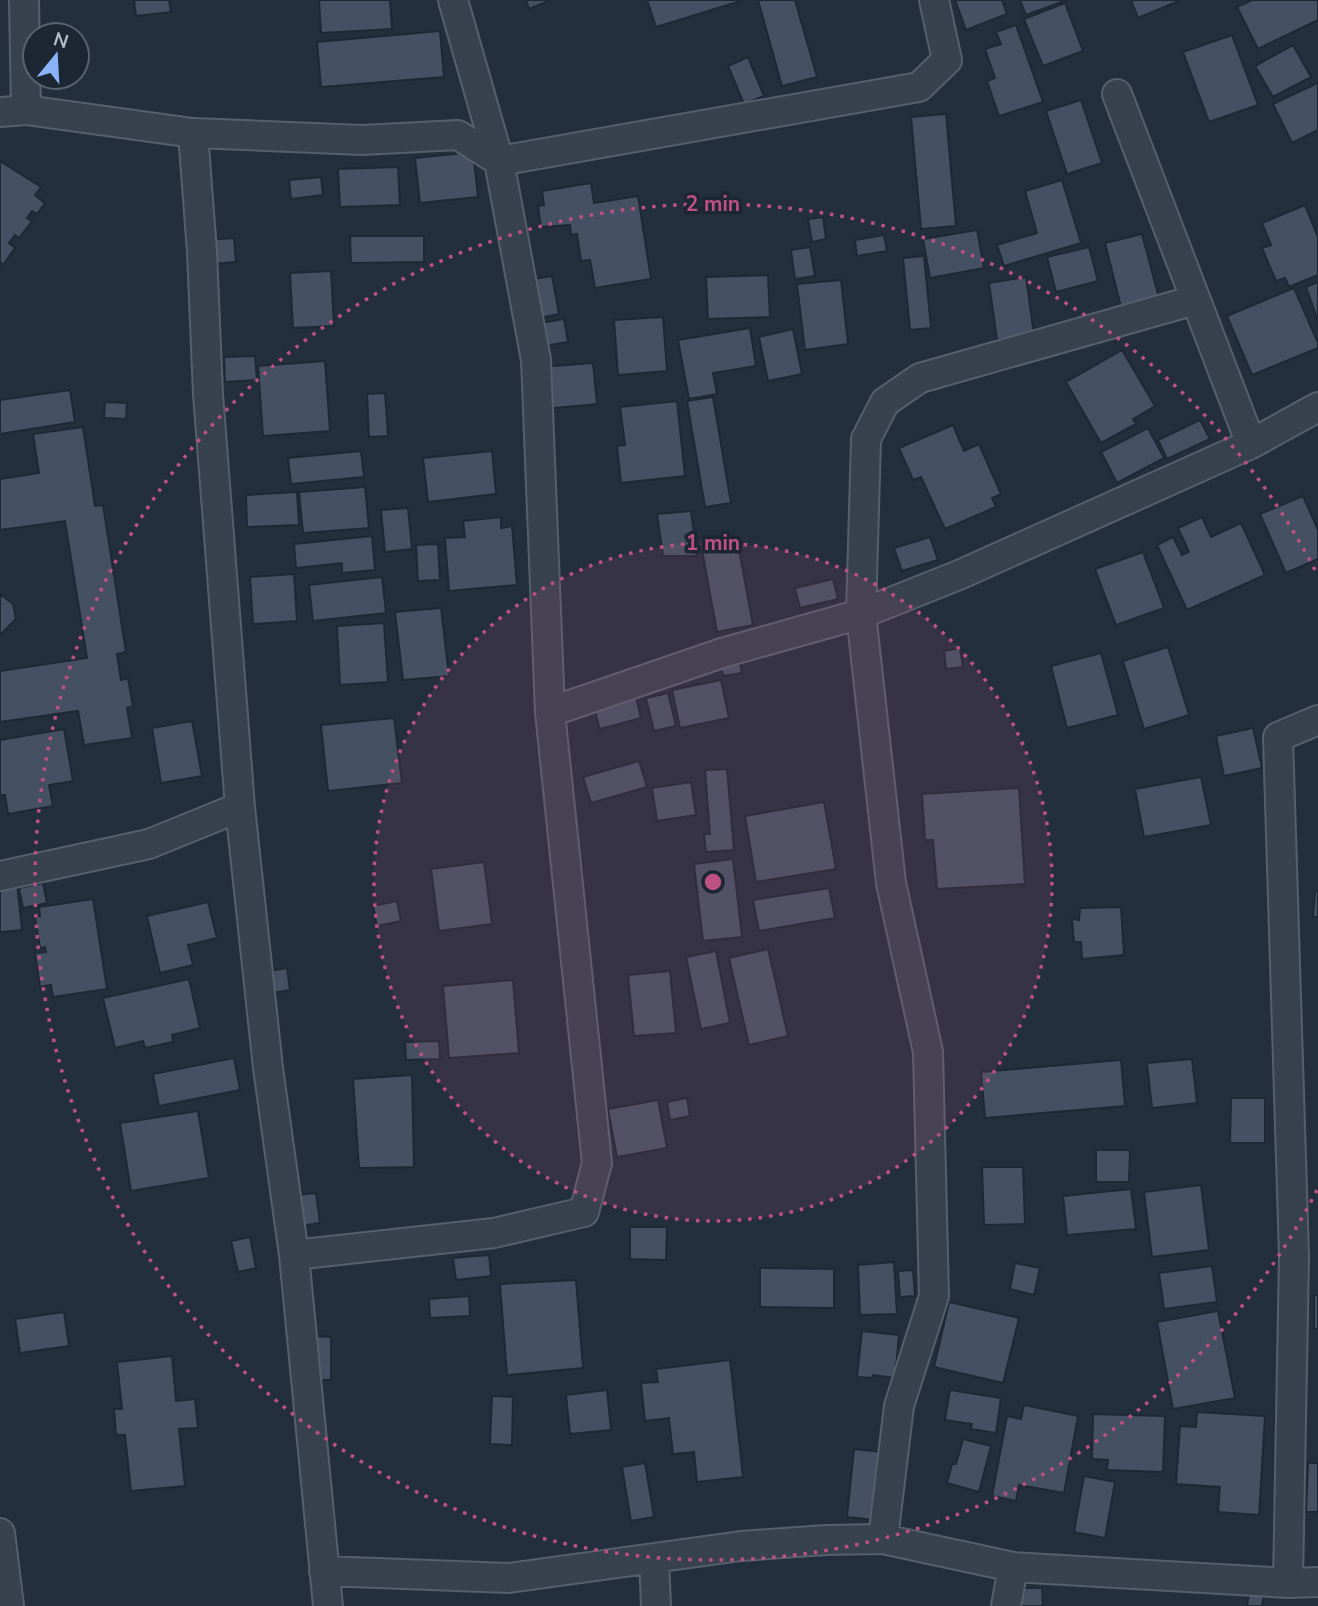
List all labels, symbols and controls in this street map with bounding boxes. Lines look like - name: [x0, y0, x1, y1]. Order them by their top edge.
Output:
- north arrow: [21, 21, 91, 91]
- text: N: [50, 26, 72, 55]
- text: 2 min: [686, 190, 740, 218]
- text: 1 min: [686, 529, 740, 557]
- centre of rings: [701, 870, 725, 894]

